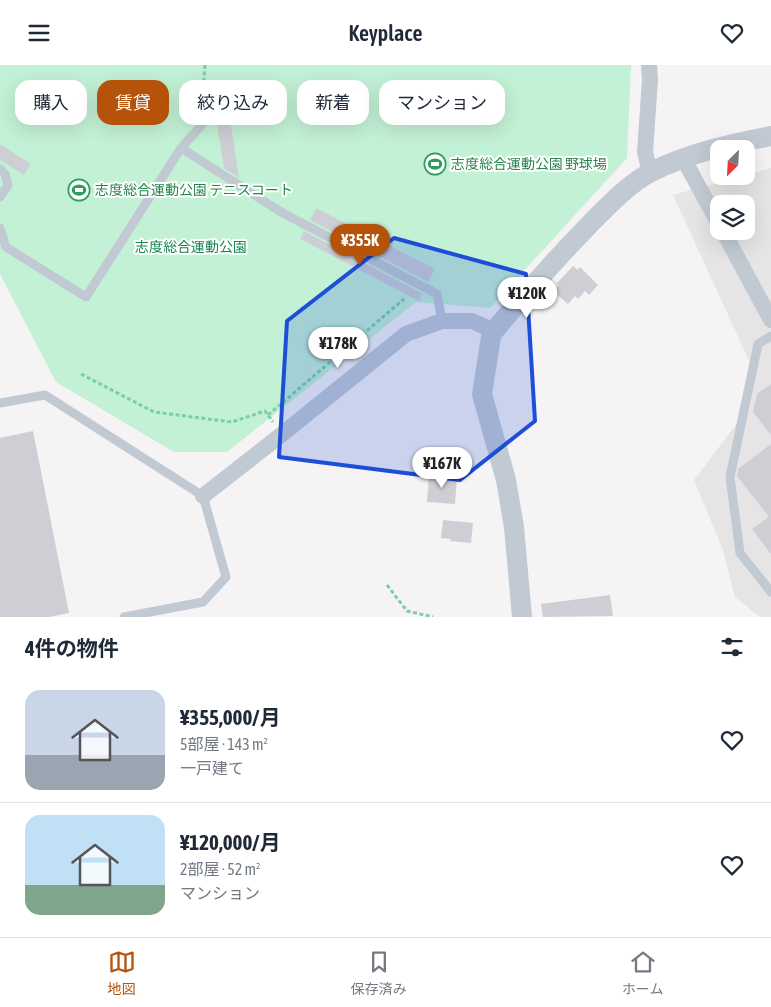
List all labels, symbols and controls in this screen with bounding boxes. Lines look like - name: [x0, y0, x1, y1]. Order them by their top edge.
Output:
- icon: menu: [25, 19, 53, 47]
- icon: heart: [718, 19, 746, 47]
- text: Keyplace: [349, 20, 422, 46]
- chip: 購入: [15, 80, 87, 125]
- chip: 賃貸: [97, 80, 169, 125]
- chip: 絞り込み: [179, 80, 287, 125]
- chip: 新着: [297, 80, 369, 125]
- chip: マンション: [379, 80, 505, 125]
- north arrow: [710, 140, 755, 185]
- map controls: [710, 140, 755, 240]
- sports icon: 志度総合運動公園 野球場: [423, 152, 447, 176]
- place label: 志度総合運動公園 野球場: [451, 156, 607, 172]
- sports icon: 志度総合運動公園 テニスコート: [67, 178, 91, 202]
- place label: 志度総合運動公園 テニスコート: [95, 182, 293, 198]
- button: layers: [710, 195, 755, 240]
- pin: ¥355K: [325, 223, 395, 266]
- text: ¥355K: [341, 231, 379, 249]
- park label: 志度総合運動公園: [135, 239, 247, 255]
- pin: ¥120K: [492, 277, 562, 319]
- text: ¥120K: [508, 284, 546, 302]
- pin: ¥178K: [303, 327, 373, 369]
- text: ¥178K: [319, 334, 357, 352]
- pin: ¥167K: [407, 447, 477, 489]
- text: ¥167K: [423, 454, 461, 472]
- icon: filters: [718, 633, 746, 661]
- text: 4件の物件: [25, 636, 119, 660]
- text: ¥355,000/月: [180, 705, 280, 729]
- icon: home: [65, 710, 125, 770]
- icon: heart: [718, 726, 746, 754]
- text: 5部屋 · 143 m²: [180, 735, 268, 753]
- text: 一戸建て: [180, 759, 244, 777]
- text: ¥120,000/月: [180, 830, 280, 854]
- icon: home: [65, 835, 125, 895]
- icon: heart: [718, 851, 746, 879]
- text: 2部屋 · 52 m²: [180, 860, 261, 878]
- text: マンション: [180, 884, 260, 902]
- tab: 地図: [108, 948, 136, 998]
- tab: 保存済み: [351, 948, 407, 998]
- tab: ホーム: [622, 948, 663, 998]

